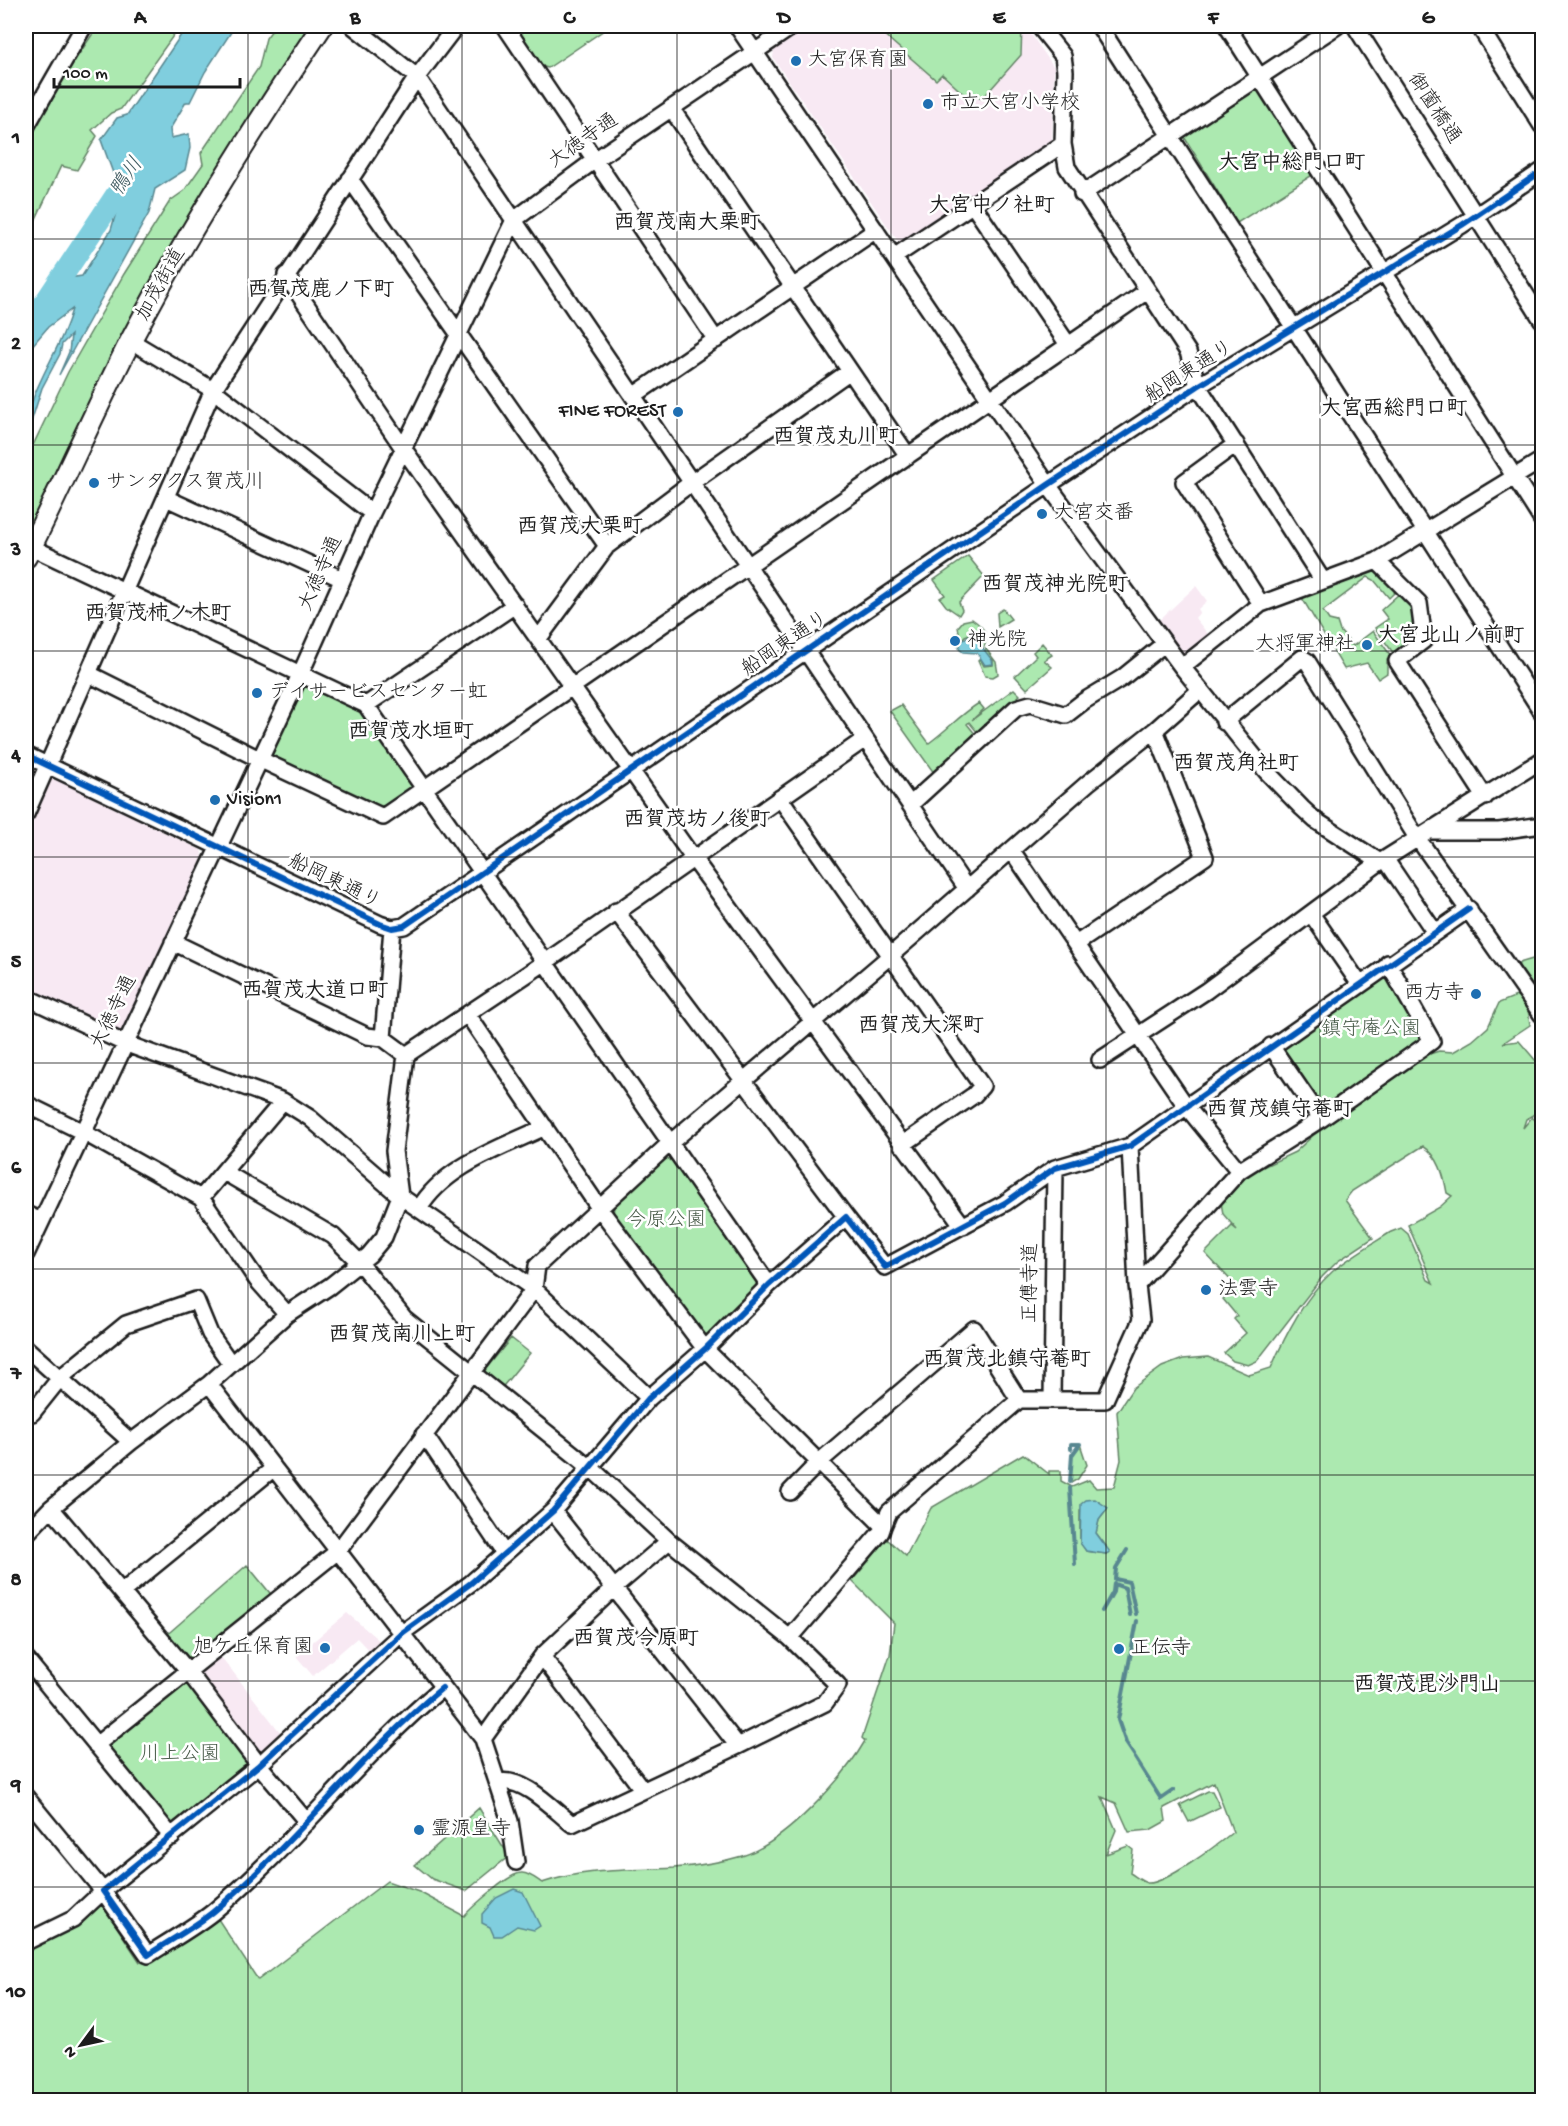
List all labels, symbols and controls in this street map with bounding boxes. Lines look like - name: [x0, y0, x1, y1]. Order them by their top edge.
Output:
- text: A: [133, 8, 148, 31]
- text: B: [349, 8, 361, 31]
- text: C: [563, 8, 577, 31]
- text: D: [775, 8, 791, 31]
- text: E: [993, 8, 1007, 31]
- text: F: [1207, 8, 1220, 31]
- text: G: [1422, 8, 1436, 31]
- place label: 大宮保育園: [808, 48, 908, 73]
- scale bar: [54, 51, 240, 89]
- marker: 大宮保育園: [789, 54, 803, 68]
- text: 100 m: [62, 64, 108, 85]
- street label: 御薗橋通: [1402, 68, 1466, 149]
- place label: 市立大宮小学校: [940, 92, 1080, 116]
- marker: 市立大宮小学校: [921, 97, 935, 111]
- street label: 大徳寺通: [543, 108, 623, 174]
- text: 1: [11, 128, 20, 151]
- district label: 大宮中総門口町: [1219, 150, 1366, 177]
- water label: 鴨川: [104, 152, 150, 202]
- district label: 大宮中ノ社町: [929, 193, 1055, 220]
- district label: 西賀茂南大栗町: [614, 210, 761, 237]
- street label: 加茂街道: [131, 243, 191, 326]
- district label: 西賀茂鹿ノ下町: [248, 277, 395, 304]
- text: 2: [11, 334, 21, 357]
- street label: 船岡東通り: [1140, 335, 1238, 409]
- district label: 大宮西総門口町: [1321, 396, 1468, 423]
- place label: FINE FOREST: [558, 401, 667, 424]
- marker: FINE FOREST: [671, 405, 685, 419]
- district label: 西賀茂丸川町: [773, 424, 899, 451]
- place label: サンタクス賀茂川: [106, 470, 264, 495]
- marker: サンタクス賀茂川: [87, 476, 101, 490]
- place label: 大宮交番: [1054, 502, 1134, 526]
- marker: 大宮交番: [1035, 507, 1049, 521]
- district label: 西賀茂大栗町: [517, 514, 643, 541]
- street label: 大徳寺通: [293, 532, 349, 615]
- text: 3: [10, 540, 21, 563]
- district label: 西賀茂神光院町: [982, 572, 1129, 599]
- district label: 西賀茂柿ノ木町: [85, 601, 232, 628]
- street label: 船岡東通り: [737, 606, 834, 682]
- district label: 大宮北山ノ前町: [1378, 623, 1525, 650]
- place label: 神光院: [967, 628, 1027, 653]
- place label: 大将軍神社: [1255, 632, 1355, 657]
- marker: 神光院: [948, 634, 962, 648]
- marker: 大将軍神社: [1360, 638, 1374, 652]
- place label: デイサービスセンター虹: [269, 681, 487, 705]
- marker: デイサービスセンター虹: [250, 686, 264, 700]
- district label: 西賀茂水垣町: [348, 719, 474, 746]
- text: 4: [10, 746, 21, 769]
- district label: 西賀茂角社町: [1173, 751, 1299, 778]
- place label: Vision1: [226, 789, 282, 812]
- marker: Vision1: [208, 793, 222, 807]
- district label: 西賀茂坊ノ後町: [624, 807, 771, 834]
- street label: 船岡東通り: [284, 849, 385, 915]
- text: 5: [11, 952, 22, 975]
- street label: 大徳寺通: [85, 971, 143, 1054]
- district label: 西賀茂大道口町: [242, 978, 389, 1005]
- place label: 西方寺: [1404, 981, 1464, 1006]
- marker: 西方寺: [1469, 987, 1483, 1001]
- district label: 西賀茂大深町: [858, 1013, 984, 1040]
- park label: 鎮守庵公園: [1321, 1017, 1421, 1042]
- district label: 西賀茂鎮守菴町: [1207, 1097, 1354, 1124]
- text: 6: [11, 1158, 22, 1181]
- park label: 今原公園: [626, 1208, 706, 1233]
- street label: 正傅寺道: [1018, 1243, 1044, 1323]
- place label: 法雲寺: [1218, 1277, 1278, 1302]
- marker: 法雲寺: [1199, 1283, 1213, 1297]
- district label: 西賀茂南川上町: [329, 1322, 476, 1349]
- district label: 西賀茂北鎮守菴町: [923, 1347, 1091, 1374]
- text: 7: [10, 1364, 23, 1387]
- text: 8: [11, 1570, 22, 1593]
- district label: 西賀茂今原町: [573, 1626, 699, 1653]
- place label: 旭ケ丘保育園: [193, 1635, 313, 1660]
- place label: 正伝寺: [1131, 1636, 1191, 1661]
- marker: 旭ケ丘保育園: [318, 1641, 332, 1655]
- marker: 正伝寺: [1112, 1642, 1126, 1656]
- district label: 西賀茂毘沙門山: [1354, 1672, 1501, 1699]
- park label: 川上公園: [140, 1743, 220, 1767]
- text: 9: [10, 1776, 21, 1799]
- place label: 霊源皇寺: [431, 1817, 511, 1842]
- marker: 霊源皇寺: [412, 1823, 426, 1837]
- text: 10: [5, 1982, 26, 2005]
- north arrow: [51, 2015, 111, 2075]
- text: N: [60, 2041, 82, 2061]

